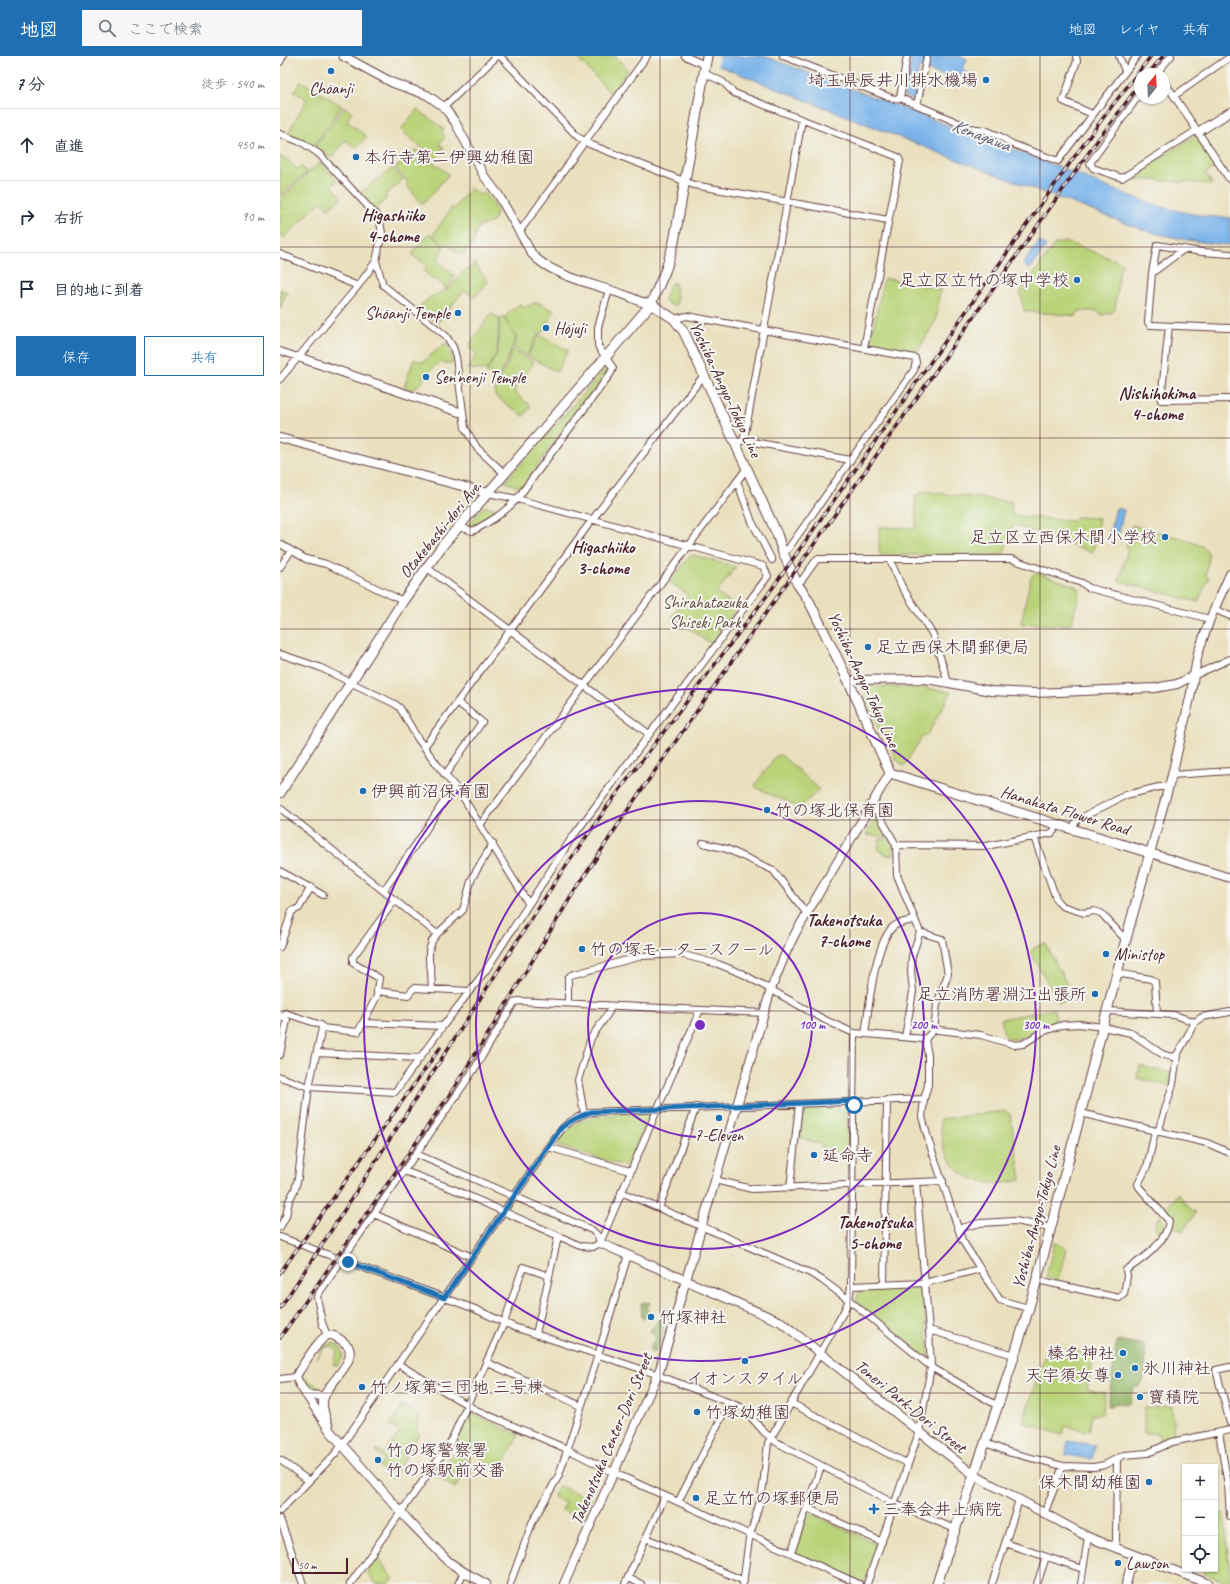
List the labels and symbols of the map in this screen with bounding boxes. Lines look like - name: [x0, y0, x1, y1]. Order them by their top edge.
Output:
- marker: Chōanji: [326, 66, 336, 76]
- north arrow: [1134, 68, 1170, 104]
- place label: 埼玉県辰井川排水機場: [808, 70, 978, 91]
- marker: 埼玉県辰井川排水機場: [981, 75, 991, 85]
- place label: Chōanji: [309, 78, 355, 99]
- water label: Kenagawa: [949, 114, 1015, 157]
- place label: 本行寺第二伊興幼稚園: [364, 147, 534, 168]
- marker: 本行寺第二伊興幼稚園: [351, 152, 361, 162]
- district label: Higashiiko 4-chome: [362, 204, 426, 247]
- place label: 足立区立竹の塚中学校: [899, 270, 1069, 291]
- marker: 足立区立竹の塚中学校: [1072, 275, 1082, 285]
- place label: Shōanji Temple: [365, 303, 451, 324]
- marker: Shōanji Temple: [453, 308, 463, 318]
- place label: Hōjuji: [554, 318, 588, 339]
- street label: Yoshiba-Angyo-Tokyo Line: [685, 318, 767, 462]
- marker: Hōjuji: [541, 323, 551, 333]
- place label: Sen'nenji Temple: [434, 367, 527, 388]
- marker: Sen'nenji Temple: [421, 372, 431, 382]
- district label: Nishihokima 4-chome: [1119, 382, 1197, 425]
- street label: Otakebashi-dori Ave.: [395, 476, 486, 582]
- place label: 足立区立西保木間小学校: [970, 527, 1157, 548]
- marker: 足立区立西保木間小学校: [1160, 532, 1170, 542]
- district label: Higashiiko 3-chome: [572, 536, 636, 579]
- park label: Shirahatazuka Shiseki Park: [662, 592, 750, 633]
- street label: Yoshiba-Angyo-Tokyo Line: [823, 608, 905, 752]
- place label: 足立西保木間郵便局: [876, 637, 1029, 658]
- marker: 足立西保木間郵便局: [863, 642, 873, 652]
- place label: 伊興前沼保育園: [371, 781, 490, 802]
- street label: Hanahata Flower Road: [998, 781, 1134, 841]
- marker: 伊興前沼保育園: [358, 786, 368, 796]
- place label: 竹の塚北保育園: [775, 800, 894, 821]
- marker: 竹の塚北保育園: [762, 805, 772, 815]
- district label: Takenotsuka 7-chome: [806, 909, 883, 952]
- place label: 竹の塚モータースクール: [590, 939, 775, 960]
- marker: 竹の塚モータースクール: [577, 944, 587, 954]
- place label: Ministop: [1114, 944, 1166, 965]
- marker: Ministop: [1101, 949, 1111, 959]
- place label: 足立消防署淵江出張所: [917, 984, 1087, 1005]
- marker: 足立消防署淵江出張所: [1090, 989, 1100, 999]
- text: 100 m: [799, 1017, 826, 1033]
- text: 200 m: [911, 1017, 938, 1033]
- text: 300 m: [1023, 1017, 1050, 1033]
- centre of rings: [693, 1018, 707, 1032]
- route start: [845, 1096, 863, 1114]
- marker: 7-Eleven: [714, 1113, 724, 1123]
- place label: 7-Eleven: [694, 1125, 745, 1146]
- street label: Yoshiba-Angyo-Tokyo Line: [1007, 1142, 1066, 1291]
- place label: 延命寺: [822, 1145, 873, 1166]
- marker: 延命寺: [809, 1150, 819, 1160]
- district label: Takenotsuka 5-chome: [837, 1211, 914, 1254]
- route end: [339, 1253, 357, 1271]
- place label: 竹塚神社: [659, 1307, 727, 1328]
- marker: 竹塚神社: [646, 1312, 656, 1322]
- place label: 榛名神社: [1047, 1343, 1115, 1364]
- street label: Takenotsuka Center-Dori Street: [566, 1348, 658, 1528]
- marker: 榛名神社: [1118, 1348, 1128, 1358]
- street label: Toneri Park-Dori Street: [851, 1355, 973, 1459]
- marker: イオンスタイル: [740, 1356, 750, 1366]
- place label: 氷川神社: [1143, 1358, 1211, 1379]
- marker: 氷川神社: [1130, 1363, 1140, 1373]
- place label: 天宇須女尊: [1025, 1365, 1110, 1386]
- place label: イオンスタイル: [687, 1368, 803, 1389]
- marker: 天宇須女尊: [1113, 1370, 1123, 1380]
- place label: 竹ノ塚第三団地 三号棟: [370, 1377, 544, 1398]
- marker: 竹ノ塚第三団地 三号棟: [357, 1382, 367, 1392]
- place label: 寶積院: [1148, 1387, 1199, 1408]
- marker: 寶積院: [1135, 1392, 1145, 1402]
- place label: 竹塚幼稚園: [705, 1402, 790, 1423]
- marker: 竹塚幼稚園: [692, 1407, 702, 1417]
- place label: 竹の塚警察署 竹の塚駅前交番: [386, 1440, 505, 1481]
- marker: 竹の塚警察署 竹の塚駅前交番: [373, 1455, 383, 1465]
- place label: 保木間幼稚園: [1039, 1472, 1141, 1493]
- marker: 保木間幼稚園: [1144, 1477, 1154, 1487]
- place label: 足立竹の塚郵便局: [704, 1488, 840, 1509]
- marker: 足立竹の塚郵便局: [691, 1493, 701, 1503]
- place label: 三奉会井上病院: [883, 1499, 1002, 1520]
- marker: 三奉会井上病院: [868, 1503, 880, 1515]
- place label: Lawson: [1126, 1553, 1170, 1574]
- scale bar: [292, 1556, 348, 1575]
- marker: Lawson: [1113, 1558, 1123, 1568]

